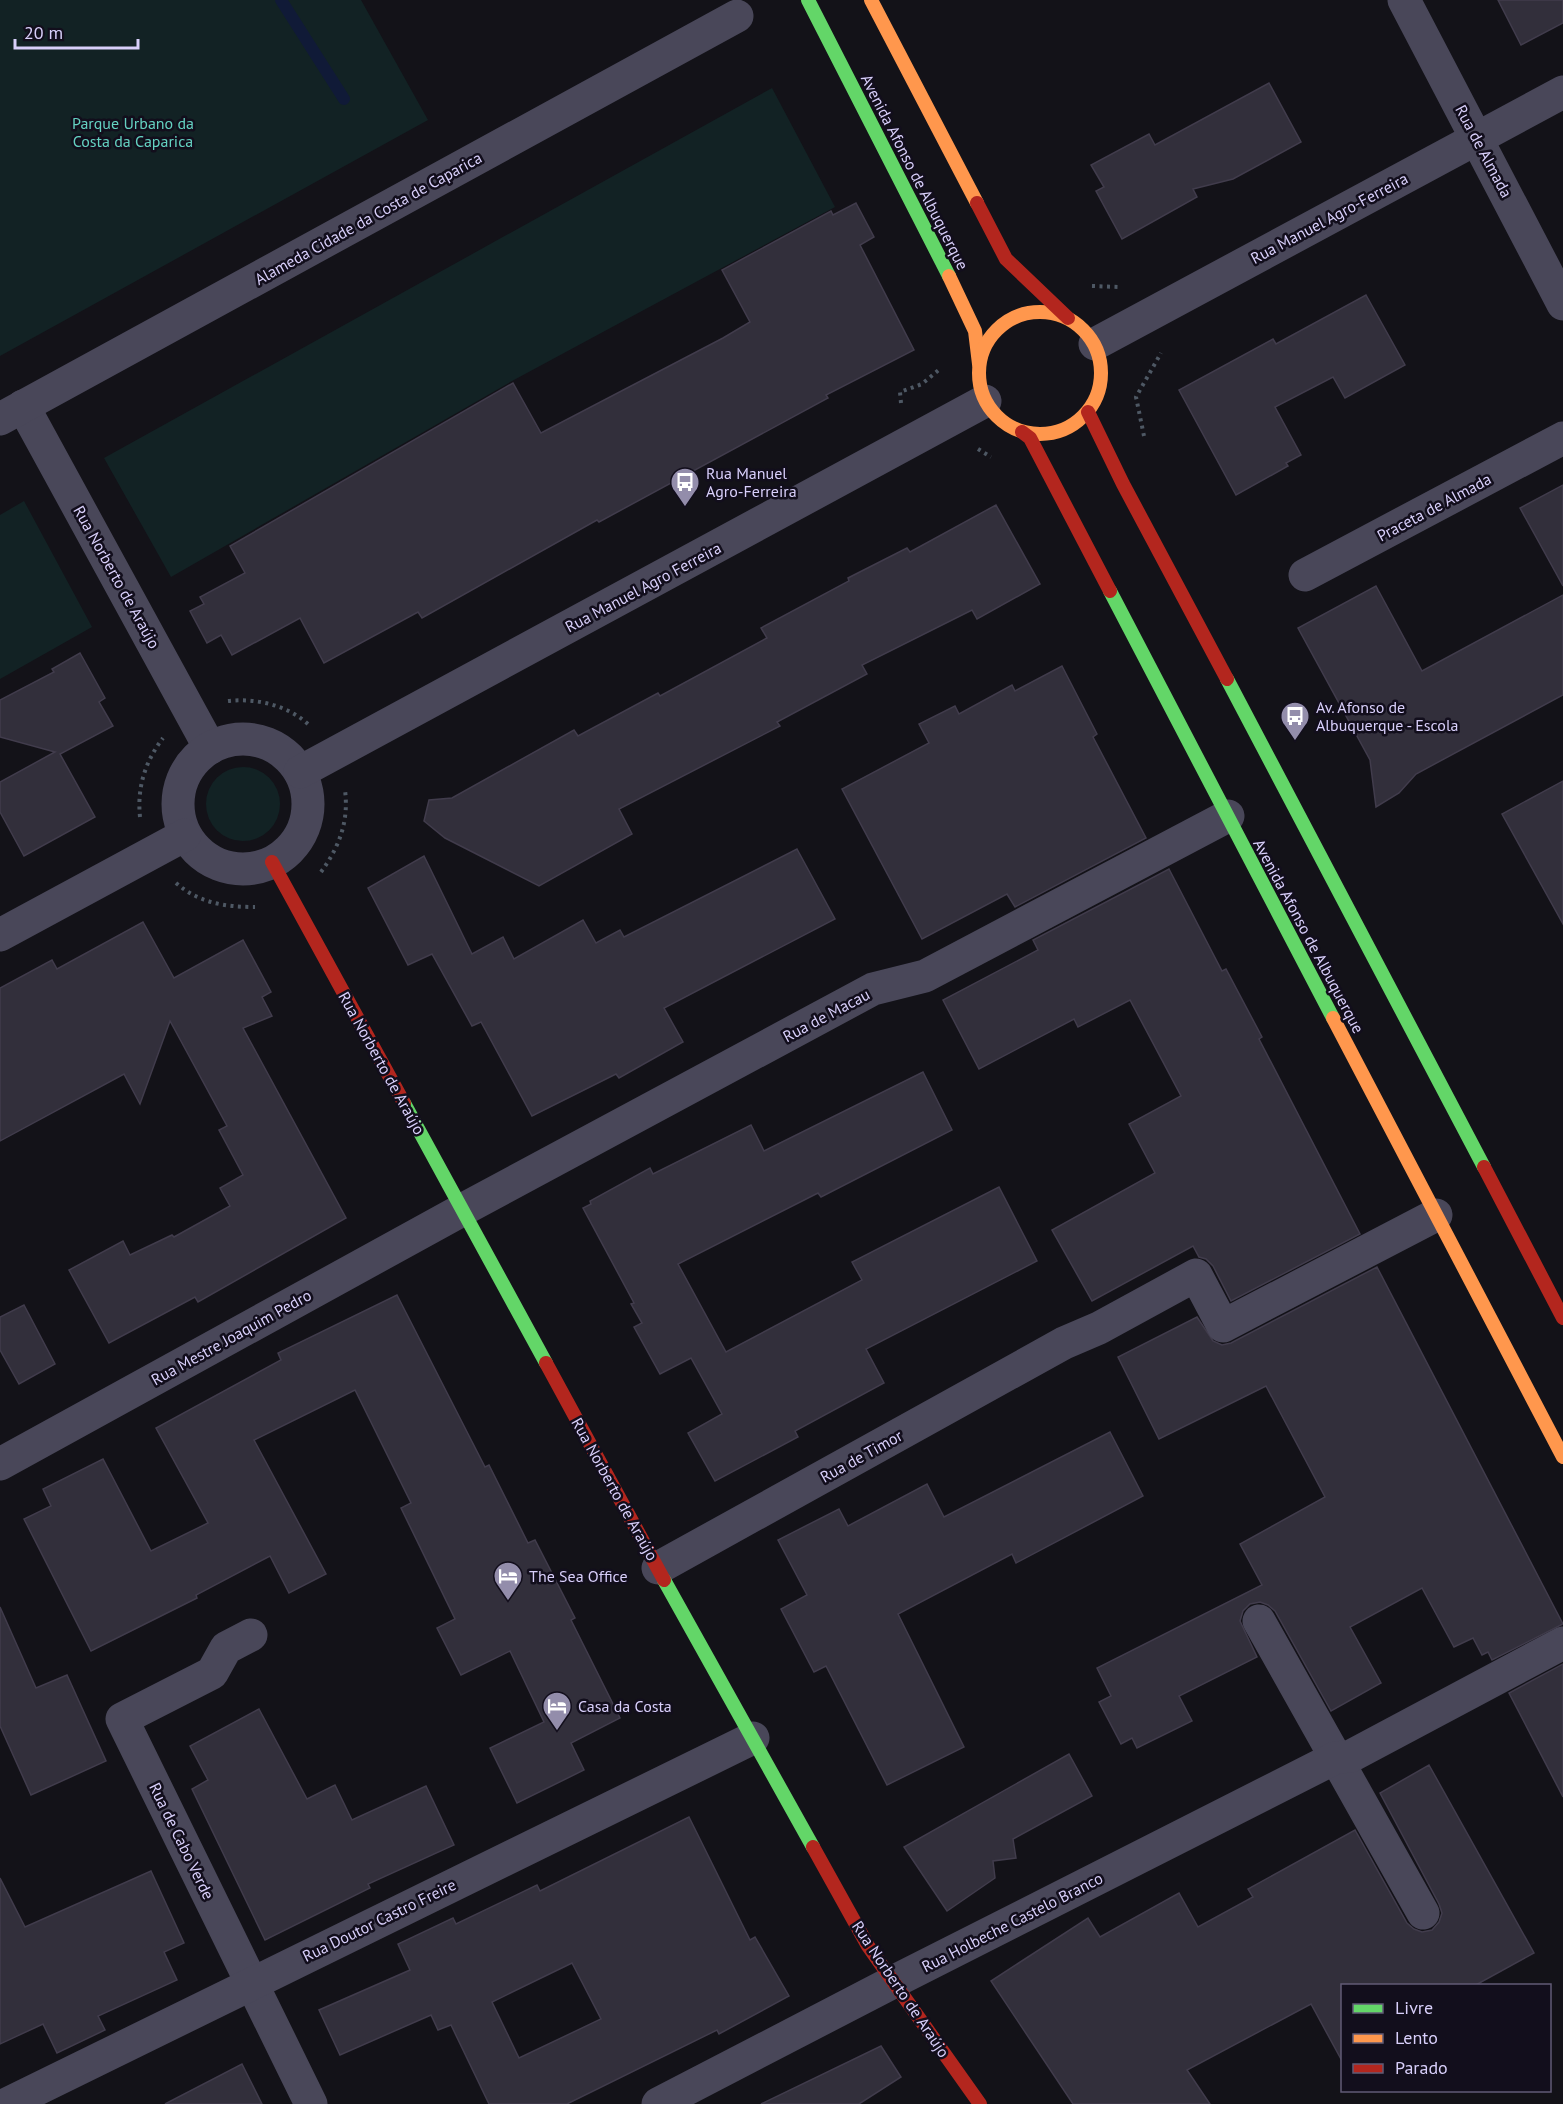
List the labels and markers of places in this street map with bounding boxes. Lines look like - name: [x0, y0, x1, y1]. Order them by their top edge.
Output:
- place label: Rua Manuel Agro-Ferreira: [706, 463, 797, 501]
- bus stop icon: Rua Manuel Agro-Ferreira: [669, 466, 701, 508]
- place label: Av. Afonso de Albuquerque - Escola: [1316, 697, 1459, 735]
- bus stop icon: Av. Afonso de Albuquerque - Escola: [1279, 700, 1311, 742]
- hotel icon: The Sea Office: [492, 1560, 524, 1602]
- place label: The Sea Office: [529, 1566, 628, 1586]
- hotel icon: Casa da Costa: [541, 1690, 573, 1732]
- place label: Casa da Costa: [578, 1696, 672, 1716]

